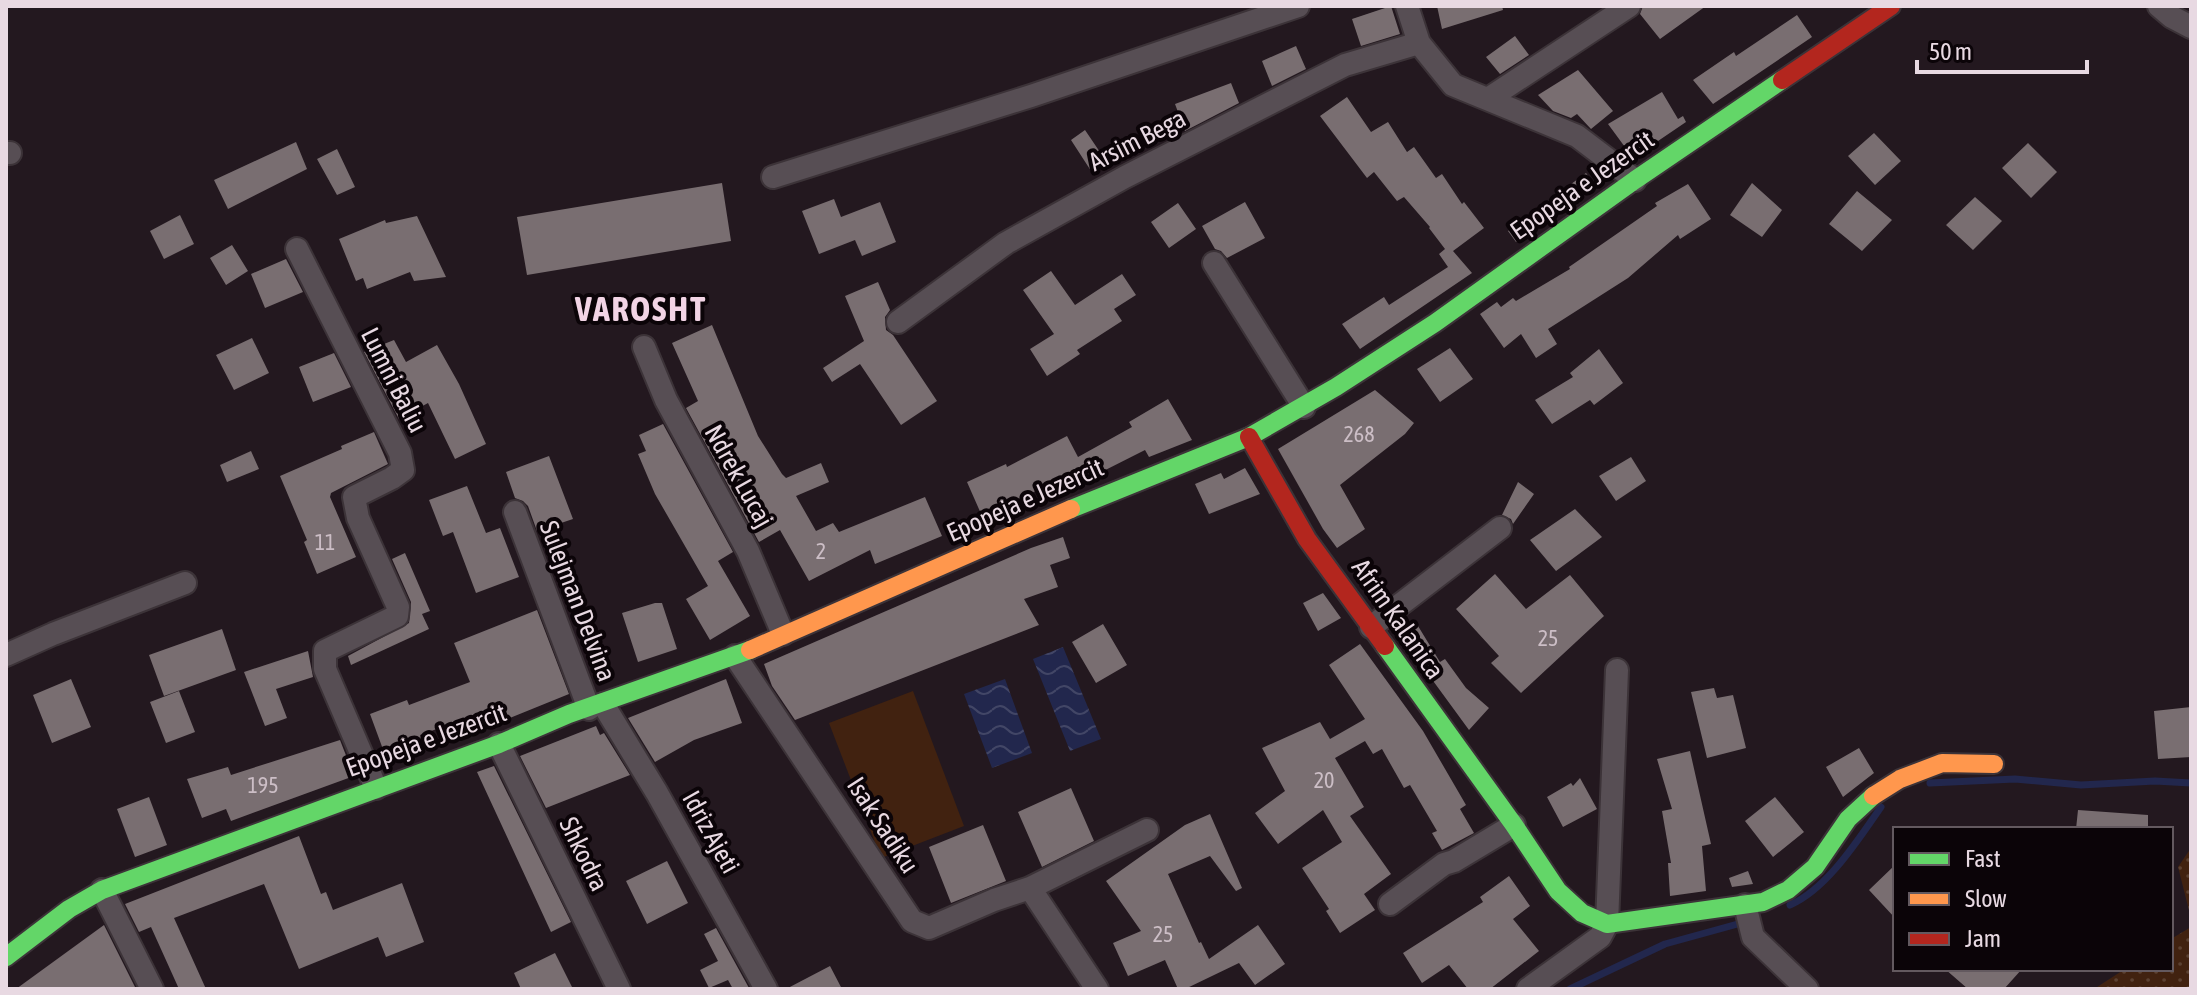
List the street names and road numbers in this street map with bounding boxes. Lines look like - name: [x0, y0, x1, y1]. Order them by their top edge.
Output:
- street label: Arsim Bega: [1084, 103, 1190, 177]
- street label: Epopeja e Jezercit: [1504, 124, 1660, 246]
- street label: Lumni Baliu: [355, 323, 433, 437]
- street label: Ndrek Lucaj: [699, 420, 779, 532]
- street label: Epopeja e Jezercit: [942, 452, 1108, 548]
- street label: Sulejman Delvina: [534, 517, 622, 685]
- street label: Afrim Kalanica: [1346, 553, 1450, 685]
- street label: Epopeja e Jezercit: [342, 697, 510, 783]
- street label: Isak Sadiku: [841, 771, 925, 879]
- street label: Idriz Ajeti: [676, 786, 746, 878]
- street label: Shkodra: [553, 812, 615, 896]

